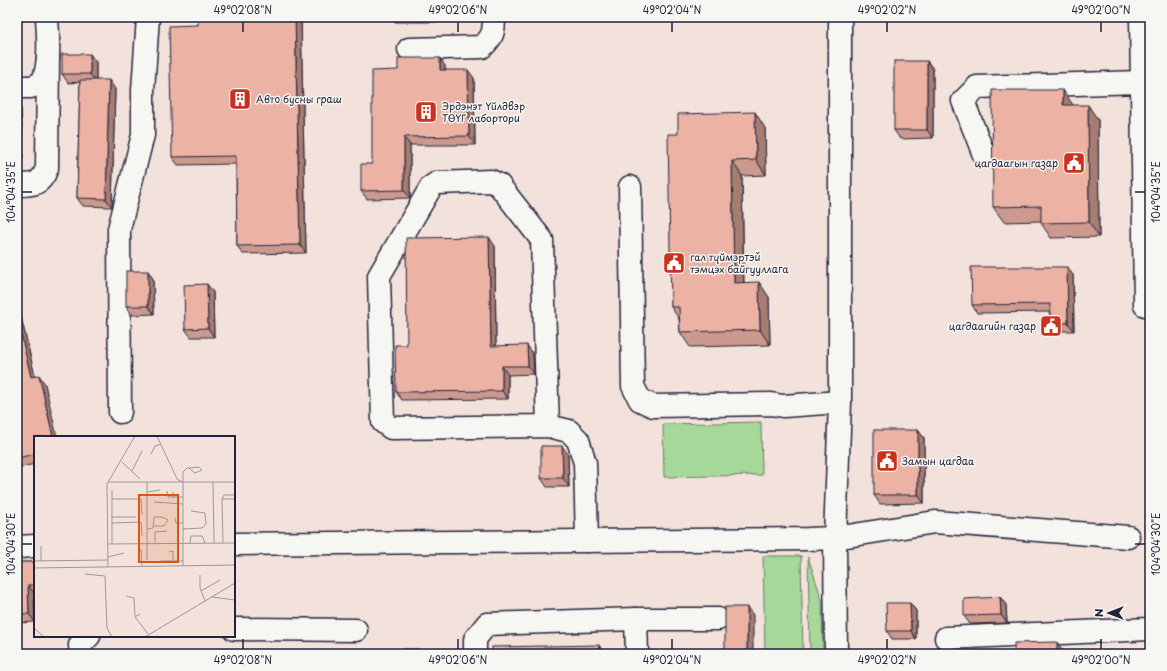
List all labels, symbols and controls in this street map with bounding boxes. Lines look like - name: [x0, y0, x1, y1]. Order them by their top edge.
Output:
- text: 49°02'08"N: [214, 2, 272, 17]
- text: 49°02'06"N: [429, 2, 488, 17]
- text: 49°02'04"N: [643, 2, 701, 17]
- text: 49°02'02"N: [858, 2, 916, 17]
- text: 49°02'00"N: [1071, 2, 1131, 17]
- building icon: Авто бусны граш: [227, 86, 253, 112]
- place label: Авто бусны граш: [256, 91, 342, 107]
- place label: Эрдэнэт Үйлдвэр ТӨҮГ лабортори: [442, 98, 525, 125]
- building icon: Эрдэнэт Үйлдвэр ТӨҮГ лабортори: [413, 99, 439, 125]
- public building icon: цагдаагын газар: [1061, 150, 1087, 176]
- place label: цагдаагын газар: [974, 155, 1058, 170]
- text: 104°04'35"E: [3, 161, 18, 223]
- text: 104°04'35"E: [1148, 161, 1163, 223]
- place label: гал түймэртэй тэмцэх байгууллага: [690, 249, 789, 277]
- public building icon: гал түймэртэй тэмцэх байгууллага: [661, 250, 687, 276]
- public building icon: цагдаагийн газар: [1038, 313, 1064, 339]
- place label: цагдаагийн газар: [949, 318, 1036, 333]
- inset map: [34, 436, 235, 637]
- public building icon: Замын цагдаа: [874, 448, 900, 474]
- place label: Замын цагдаа: [902, 453, 975, 468]
- text: 104°04'30"E: [3, 513, 18, 575]
- text: 104°04'30"E: [1148, 513, 1163, 575]
- north arrow: [1089, 593, 1129, 633]
- text: N: [1090, 608, 1107, 617]
- text: 49°02'08"N: [214, 652, 272, 667]
- text: 49°02'06"N: [429, 652, 488, 667]
- text: 49°02'04"N: [643, 652, 701, 667]
- text: 49°02'02"N: [858, 652, 916, 667]
- text: 49°02'00"N: [1071, 652, 1131, 667]

